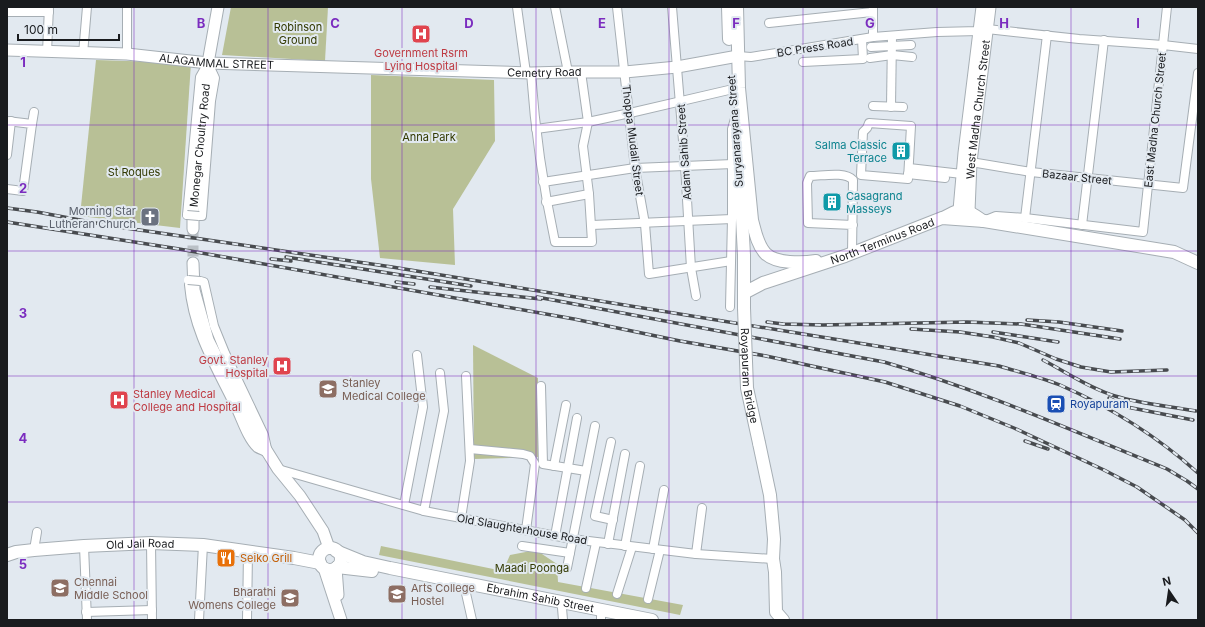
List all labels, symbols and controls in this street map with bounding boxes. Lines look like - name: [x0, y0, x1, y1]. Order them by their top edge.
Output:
- text: B: [197, 15, 206, 31]
- text: C: [330, 15, 340, 31]
- text: D: [464, 15, 474, 31]
- text: E: [598, 15, 606, 31]
- text: F: [732, 15, 740, 31]
- text: G: [865, 15, 875, 31]
- text: H: [999, 15, 1009, 31]
- text: I: [1136, 15, 1140, 31]
- scale bar: [18, 16, 119, 42]
- park label: Robinson Ground: [274, 20, 322, 47]
- text: 100 m: [24, 22, 58, 37]
- hospital icon: Government Rsrm Lying Hospital: [410, 23, 432, 45]
- street label: BC Press Road: [776, 34, 854, 60]
- street label: West Madha Church Street: [963, 39, 993, 179]
- place label: Government Rsrm Lying Hospital: [374, 46, 468, 73]
- street label: ALAGAMMAL STREET: [158, 51, 274, 72]
- street label: East Madha Church Street: [1141, 51, 1169, 188]
- text: 1: [20, 54, 26, 70]
- street label: Cemetry Road: [507, 65, 581, 80]
- street label: Suryanarayana Street: [724, 74, 746, 187]
- street label: Monegar Choultry Road: [187, 83, 213, 208]
- street label: Thoppa Mudali Street: [619, 84, 647, 197]
- street label: Adam Sahib Street: [674, 103, 694, 201]
- park label: Anna Park: [402, 130, 456, 144]
- place label: Salma Classic Terrace: [815, 138, 887, 165]
- building icon: Salma Classic Terrace: [890, 140, 912, 162]
- park label: St Roques: [108, 165, 161, 179]
- street label: Bazaar Street: [1041, 166, 1113, 188]
- text: 2: [19, 180, 27, 196]
- place label: Casagrand Masseys: [846, 189, 903, 216]
- building icon: Casagrand Masseys: [821, 191, 843, 213]
- place label: Morning Star Lutheran Church: [49, 204, 136, 231]
- church icon: Morning Star Lutheran Church: [139, 206, 161, 228]
- street label: North Terminus Road: [829, 215, 936, 267]
- text: 3: [19, 305, 27, 321]
- street label: Royapuram Bridge: [738, 328, 762, 425]
- place label: Govt. Stanley Hospital: [199, 353, 268, 380]
- hospital icon: Govt. Stanley Hospital: [271, 355, 293, 377]
- place label: Stanley Medical College: [342, 376, 426, 403]
- school or university icon: Stanley Medical College: [317, 378, 339, 400]
- place label: Stanley Medical College and Hospital: [133, 387, 241, 414]
- hospital icon: Stanley Medical College and Hospital: [108, 389, 130, 411]
- station icon: Royapuram: [1045, 393, 1067, 415]
- place label: Royapuram: [1070, 397, 1129, 411]
- text: 4: [19, 430, 28, 446]
- street label: Old Slaughterhouse Road: [456, 511, 588, 547]
- street label: Old Jail Road: [106, 536, 175, 552]
- restaurant icon: Seiko Grill: [215, 547, 237, 569]
- place label: Seiko Grill: [240, 551, 292, 565]
- text: 5: [19, 556, 27, 572]
- park label: Maadi Poonga: [495, 561, 569, 575]
- north arrow: [1149, 571, 1189, 611]
- text: N: [1161, 573, 1172, 589]
- place label: Chennai Middle School: [74, 575, 148, 602]
- school or university icon: Chennai Middle School: [49, 577, 71, 599]
- street label: Ebrahim Sahib Street: [485, 580, 595, 615]
- place label: Arts College Hostel: [411, 581, 475, 608]
- school or university icon: Arts College Hostel: [386, 583, 408, 605]
- place label: Bharathi Womens College: [188, 585, 276, 612]
- school or university icon: Bharathi Womens College: [279, 587, 301, 609]

